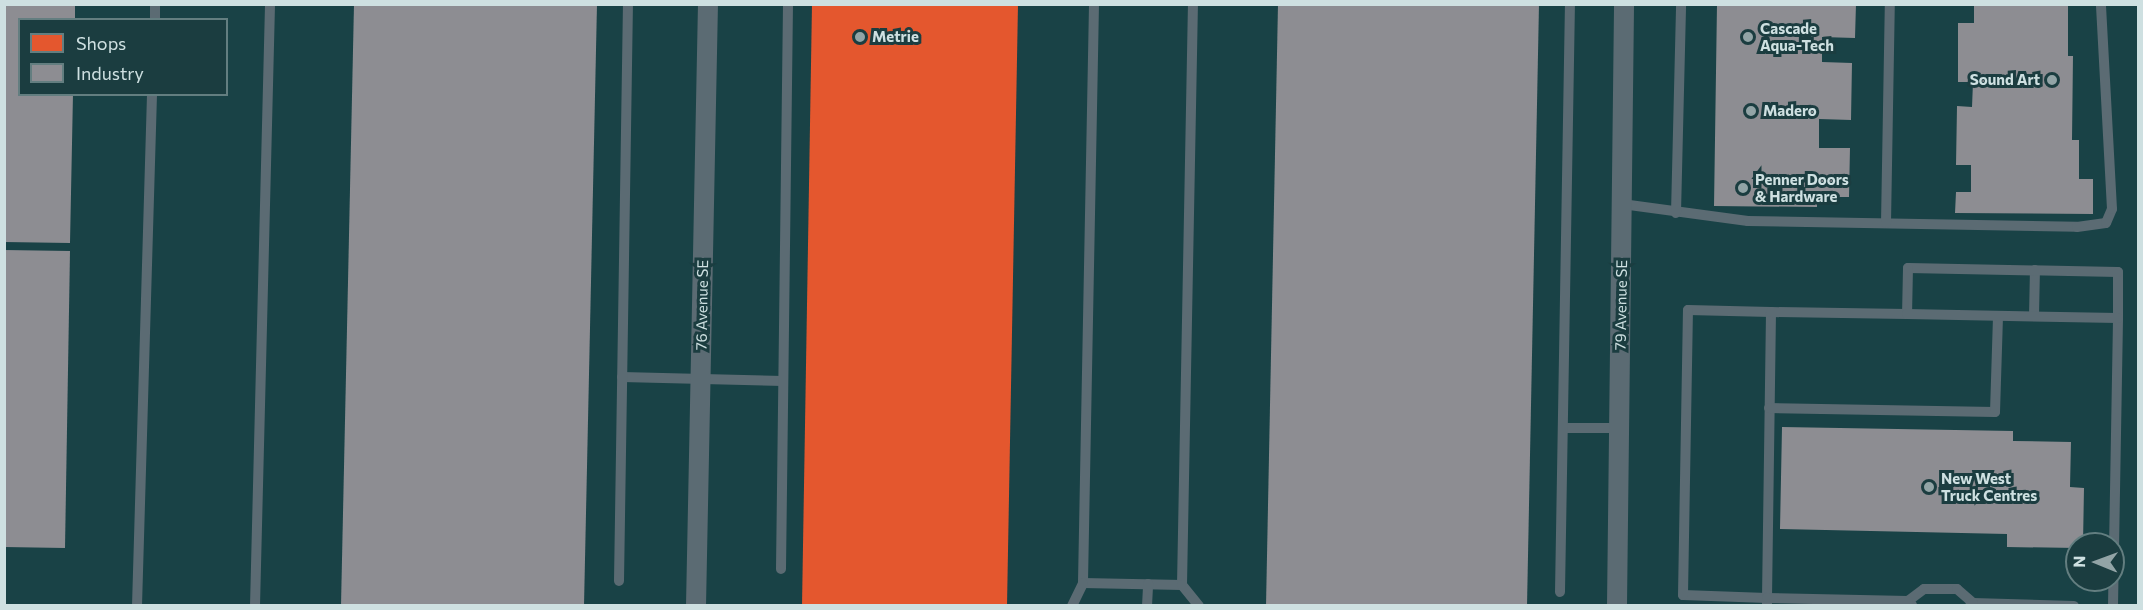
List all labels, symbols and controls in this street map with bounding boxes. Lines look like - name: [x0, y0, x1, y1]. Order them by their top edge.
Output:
- legend: [18, 18, 228, 96]
- place label: Cascade Aqua-Tech: [1760, 19, 1834, 54]
- place label: Metrie: [872, 28, 919, 46]
- marker: Metrie: [853, 30, 867, 44]
- marker: Cascade Aqua-Tech: [1741, 30, 1755, 44]
- text: Shops: [76, 32, 126, 54]
- text: Industry: [76, 62, 144, 84]
- place label: Sound Art: [1970, 71, 2040, 89]
- marker: Sound Art: [2045, 73, 2059, 87]
- place label: Madero: [1763, 102, 1817, 120]
- marker: Madero: [1744, 104, 1758, 118]
- place label: Penner Doors & Hardware: [1755, 170, 1849, 205]
- marker: Penner Doors & Hardware: [1736, 181, 1750, 195]
- street label: 76 Avenue SE: [692, 260, 712, 350]
- street label: 79 Avenue SE: [1611, 260, 1631, 350]
- place label: New West Truck Centres: [1941, 469, 2037, 504]
- marker: New West Truck Centres: [1922, 480, 1936, 494]
- north arrow: [2065, 532, 2125, 592]
- text: N: [2069, 556, 2088, 568]

